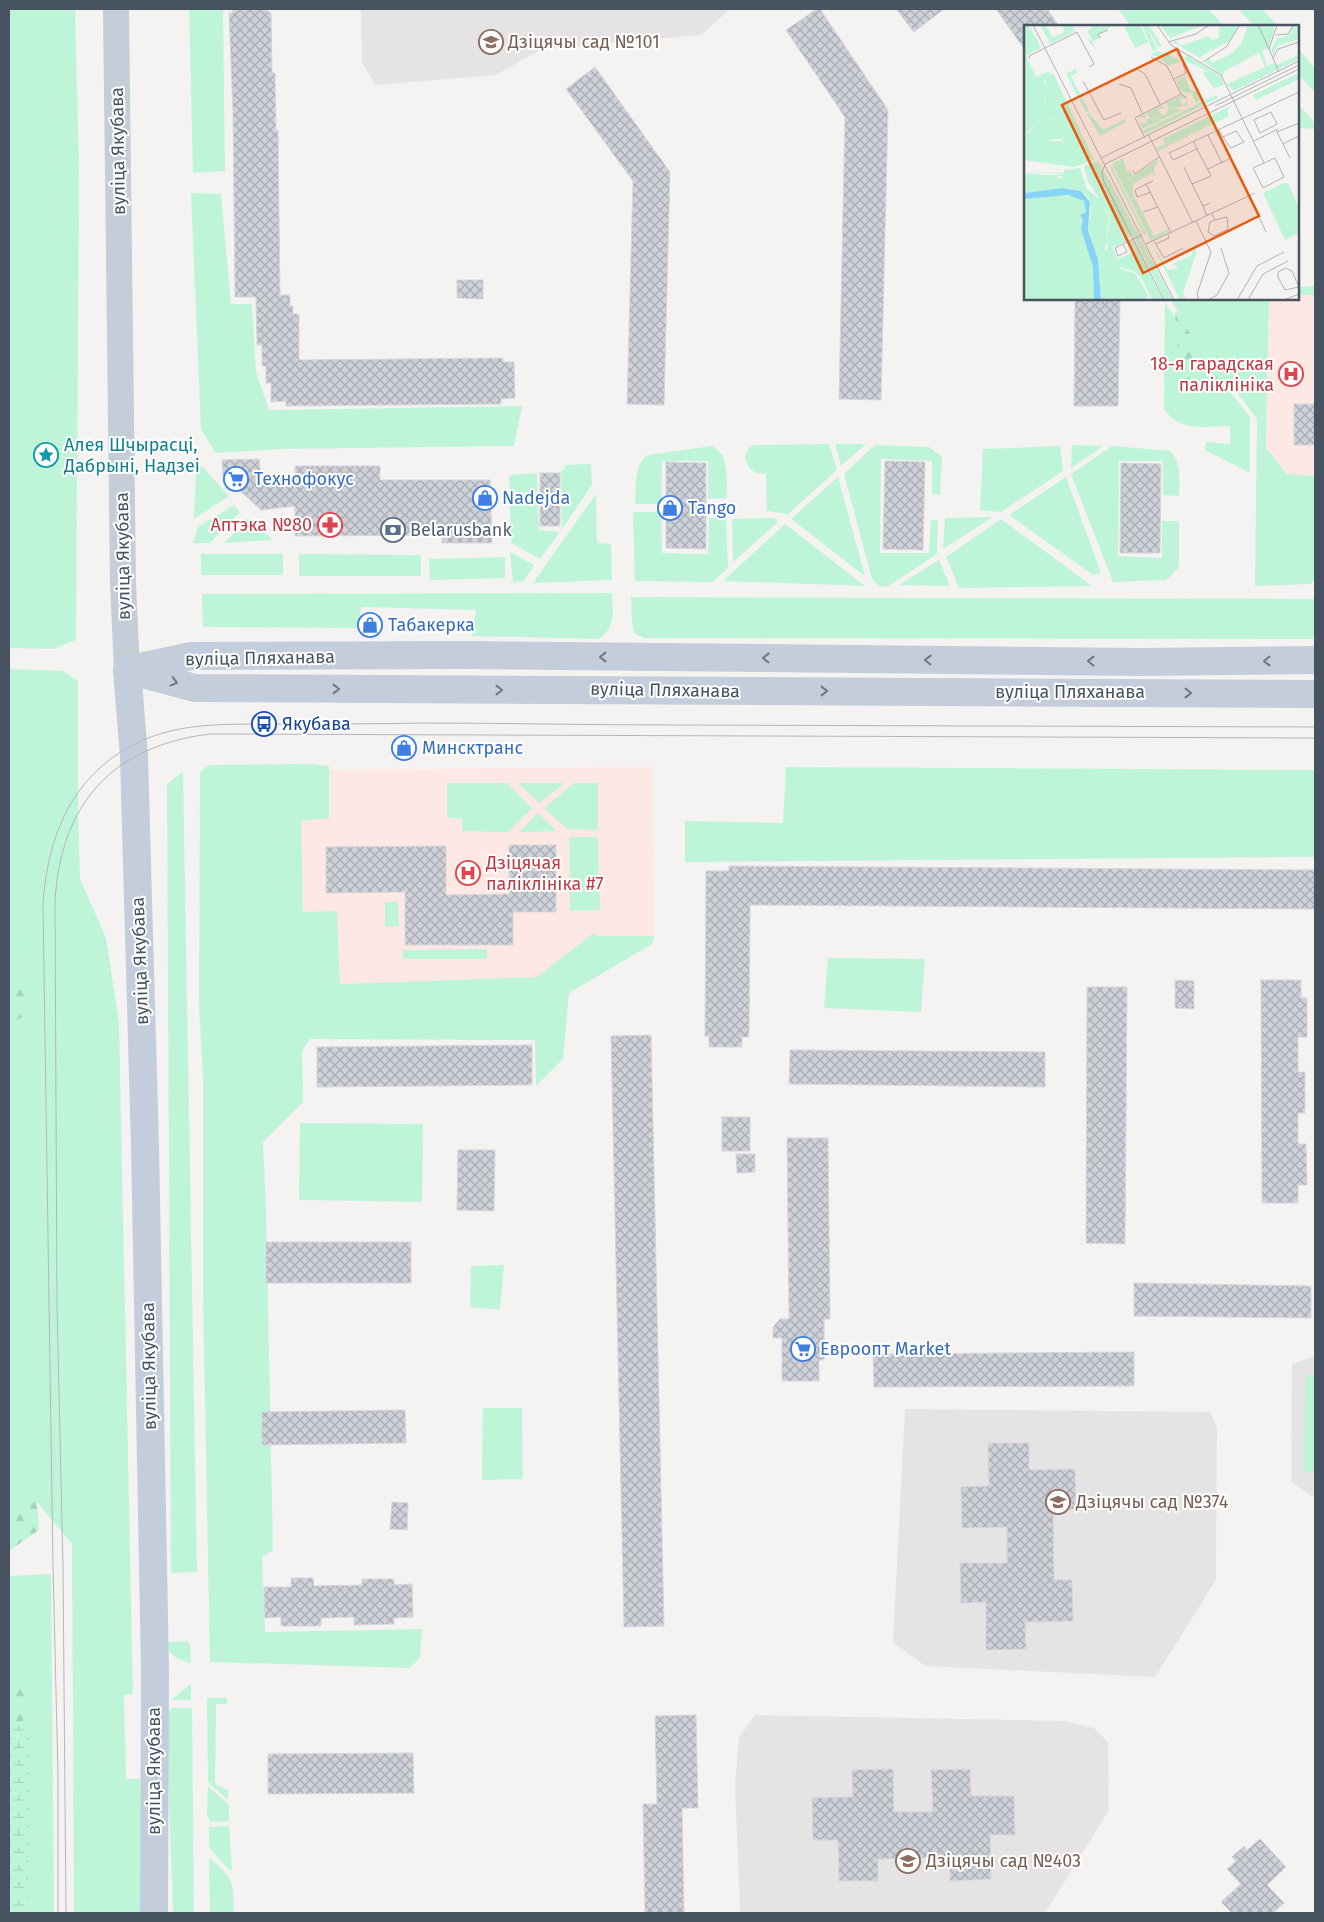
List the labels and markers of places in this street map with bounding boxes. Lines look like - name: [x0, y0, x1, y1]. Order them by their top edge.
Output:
- school or university icon: Дзіцячы сад №101: [478, 29, 504, 55]
- place label: Дзіцячы сад №101: [507, 31, 660, 53]
- place label: 18-я гарадская паліклініка: [1150, 353, 1274, 396]
- hospital icon: 18-я гарадская паліклініка: [1278, 361, 1304, 387]
- place label: Алея Шчырасці, Дабрыні, Надзеі: [63, 434, 200, 477]
- place icon: Алея Шчырасці, Дабрыні, Надзеі: [33, 442, 59, 468]
- supermarket icon: Технофокус: [223, 466, 249, 492]
- place label: Технофокус: [254, 468, 354, 490]
- shop icon: Nadejda: [472, 485, 498, 511]
- place label: Nadejda: [502, 487, 570, 509]
- shop icon: Tango: [657, 495, 683, 521]
- place label: Tango: [688, 497, 736, 519]
- pharmacy icon: Аптэка №80: [317, 512, 343, 538]
- place label: Аптэка №80: [210, 514, 312, 536]
- bank icon: Belarusbank: [380, 517, 406, 543]
- place label: Belarusbank: [410, 519, 512, 541]
- shop icon: Табакерка: [357, 612, 383, 638]
- place label: Табакерка: [388, 614, 475, 636]
- bus stop icon: Якубава: [251, 711, 277, 737]
- place label: Якубава: [282, 713, 351, 735]
- shop icon: Минсктранс: [391, 735, 417, 761]
- place label: Минсктранс: [422, 737, 524, 759]
- place label: Дзіцячая паліклініка #7: [485, 852, 603, 895]
- hospital icon: Дзіцячая паліклініка #7: [455, 860, 481, 886]
- supermarket icon: Евроопт Market: [790, 1336, 816, 1362]
- place label: Евроопт Market: [820, 1338, 951, 1360]
- school or university icon: Дзіцячы сад №374: [1045, 1489, 1071, 1515]
- place label: Дзіцячы сад №374: [1075, 1491, 1229, 1513]
- school or university icon: Дзіцячы сад №403: [895, 1848, 921, 1874]
- place label: Дзіцячы сад №403: [925, 1850, 1081, 1872]

